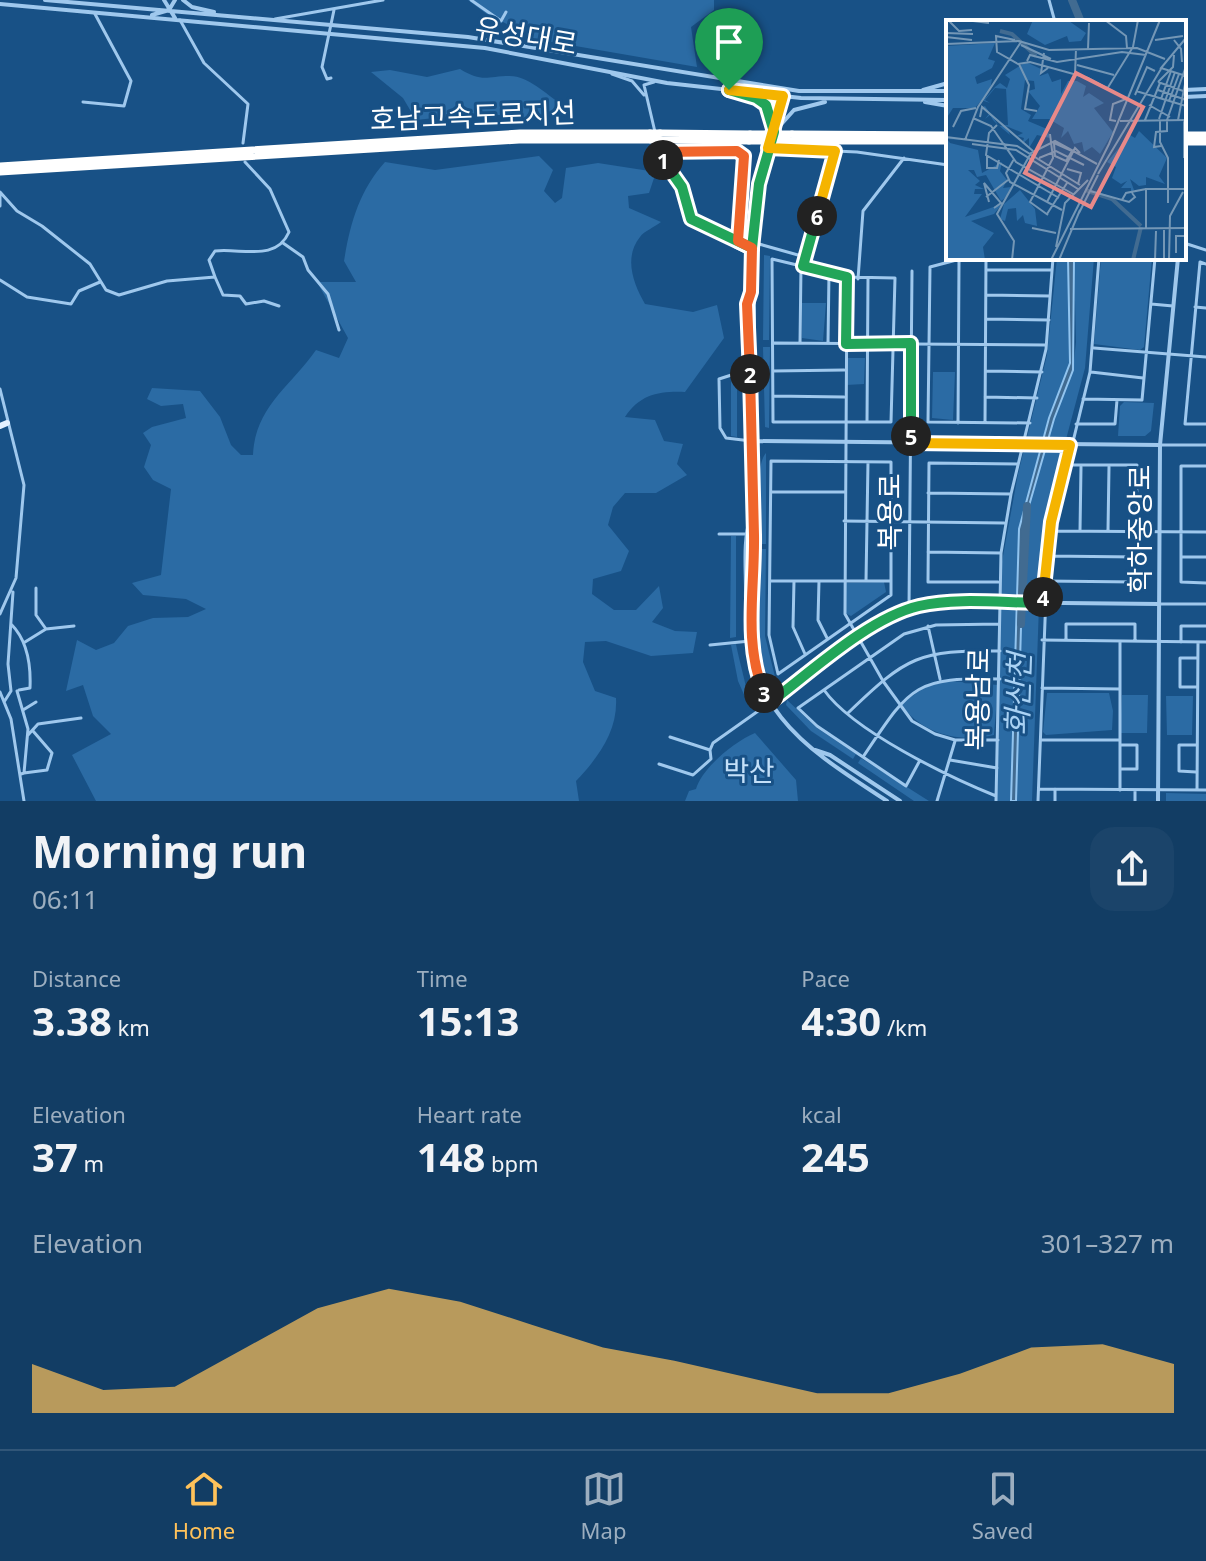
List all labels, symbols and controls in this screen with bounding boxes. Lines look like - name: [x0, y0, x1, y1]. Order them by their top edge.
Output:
- street label: 유성대로: [472, 7, 580, 63]
- pin: [695, 8, 763, 90]
- icon: arrive: [707, 20, 751, 64]
- inset map: [946, 20, 1186, 260]
- street label: 호남고속도로지선: [369, 92, 577, 138]
- pin: 1: [643, 140, 683, 180]
- text: 1: [657, 145, 669, 175]
- pin: 6: [797, 196, 837, 236]
- text: 6: [811, 201, 823, 231]
- pin: 2: [730, 354, 770, 394]
- text: 2: [744, 359, 756, 389]
- pin: 5: [891, 416, 931, 456]
- text: 5: [905, 421, 917, 451]
- street label: 학하중앙로: [1120, 465, 1158, 593]
- street label: 복용로: [870, 473, 908, 551]
- pin: 4: [1023, 577, 1063, 617]
- text: 4: [1037, 582, 1049, 612]
- street label: 복용남로: [957, 647, 997, 751]
- water label: 화산천: [996, 648, 1040, 736]
- pin: 3: [744, 673, 784, 713]
- text: 3: [758, 678, 770, 708]
- park label: 박산: [723, 751, 775, 789]
- text: Morning run: [32, 821, 307, 881]
- button: share: [1090, 827, 1174, 911]
- text: 06:11: [32, 881, 98, 917]
- text: Distance: [32, 963, 121, 993]
- text: Time: [417, 963, 468, 993]
- text: Pace: [801, 963, 850, 993]
- text: 3.38: [32, 993, 112, 1048]
- text: 15:13: [417, 993, 519, 1048]
- text: 4:30: [801, 993, 881, 1048]
- text: km: [112, 1012, 150, 1042]
- text: /km: [881, 1012, 927, 1042]
- text: Elevation: [32, 1099, 126, 1129]
- text: Heart rate: [417, 1099, 522, 1129]
- text: kcal: [801, 1099, 842, 1129]
- text: 37: [32, 1129, 78, 1184]
- text: 148: [417, 1129, 485, 1184]
- text: 245: [801, 1129, 870, 1184]
- text: m: [78, 1148, 104, 1178]
- text: bpm: [485, 1148, 539, 1178]
- text: Elevation: [32, 1225, 143, 1261]
- text: 301–327 m: [1041, 1225, 1174, 1261]
- tab: Home: [173, 1467, 235, 1545]
- tab: Map: [581, 1467, 626, 1545]
- tab: Saved: [972, 1467, 1033, 1545]

